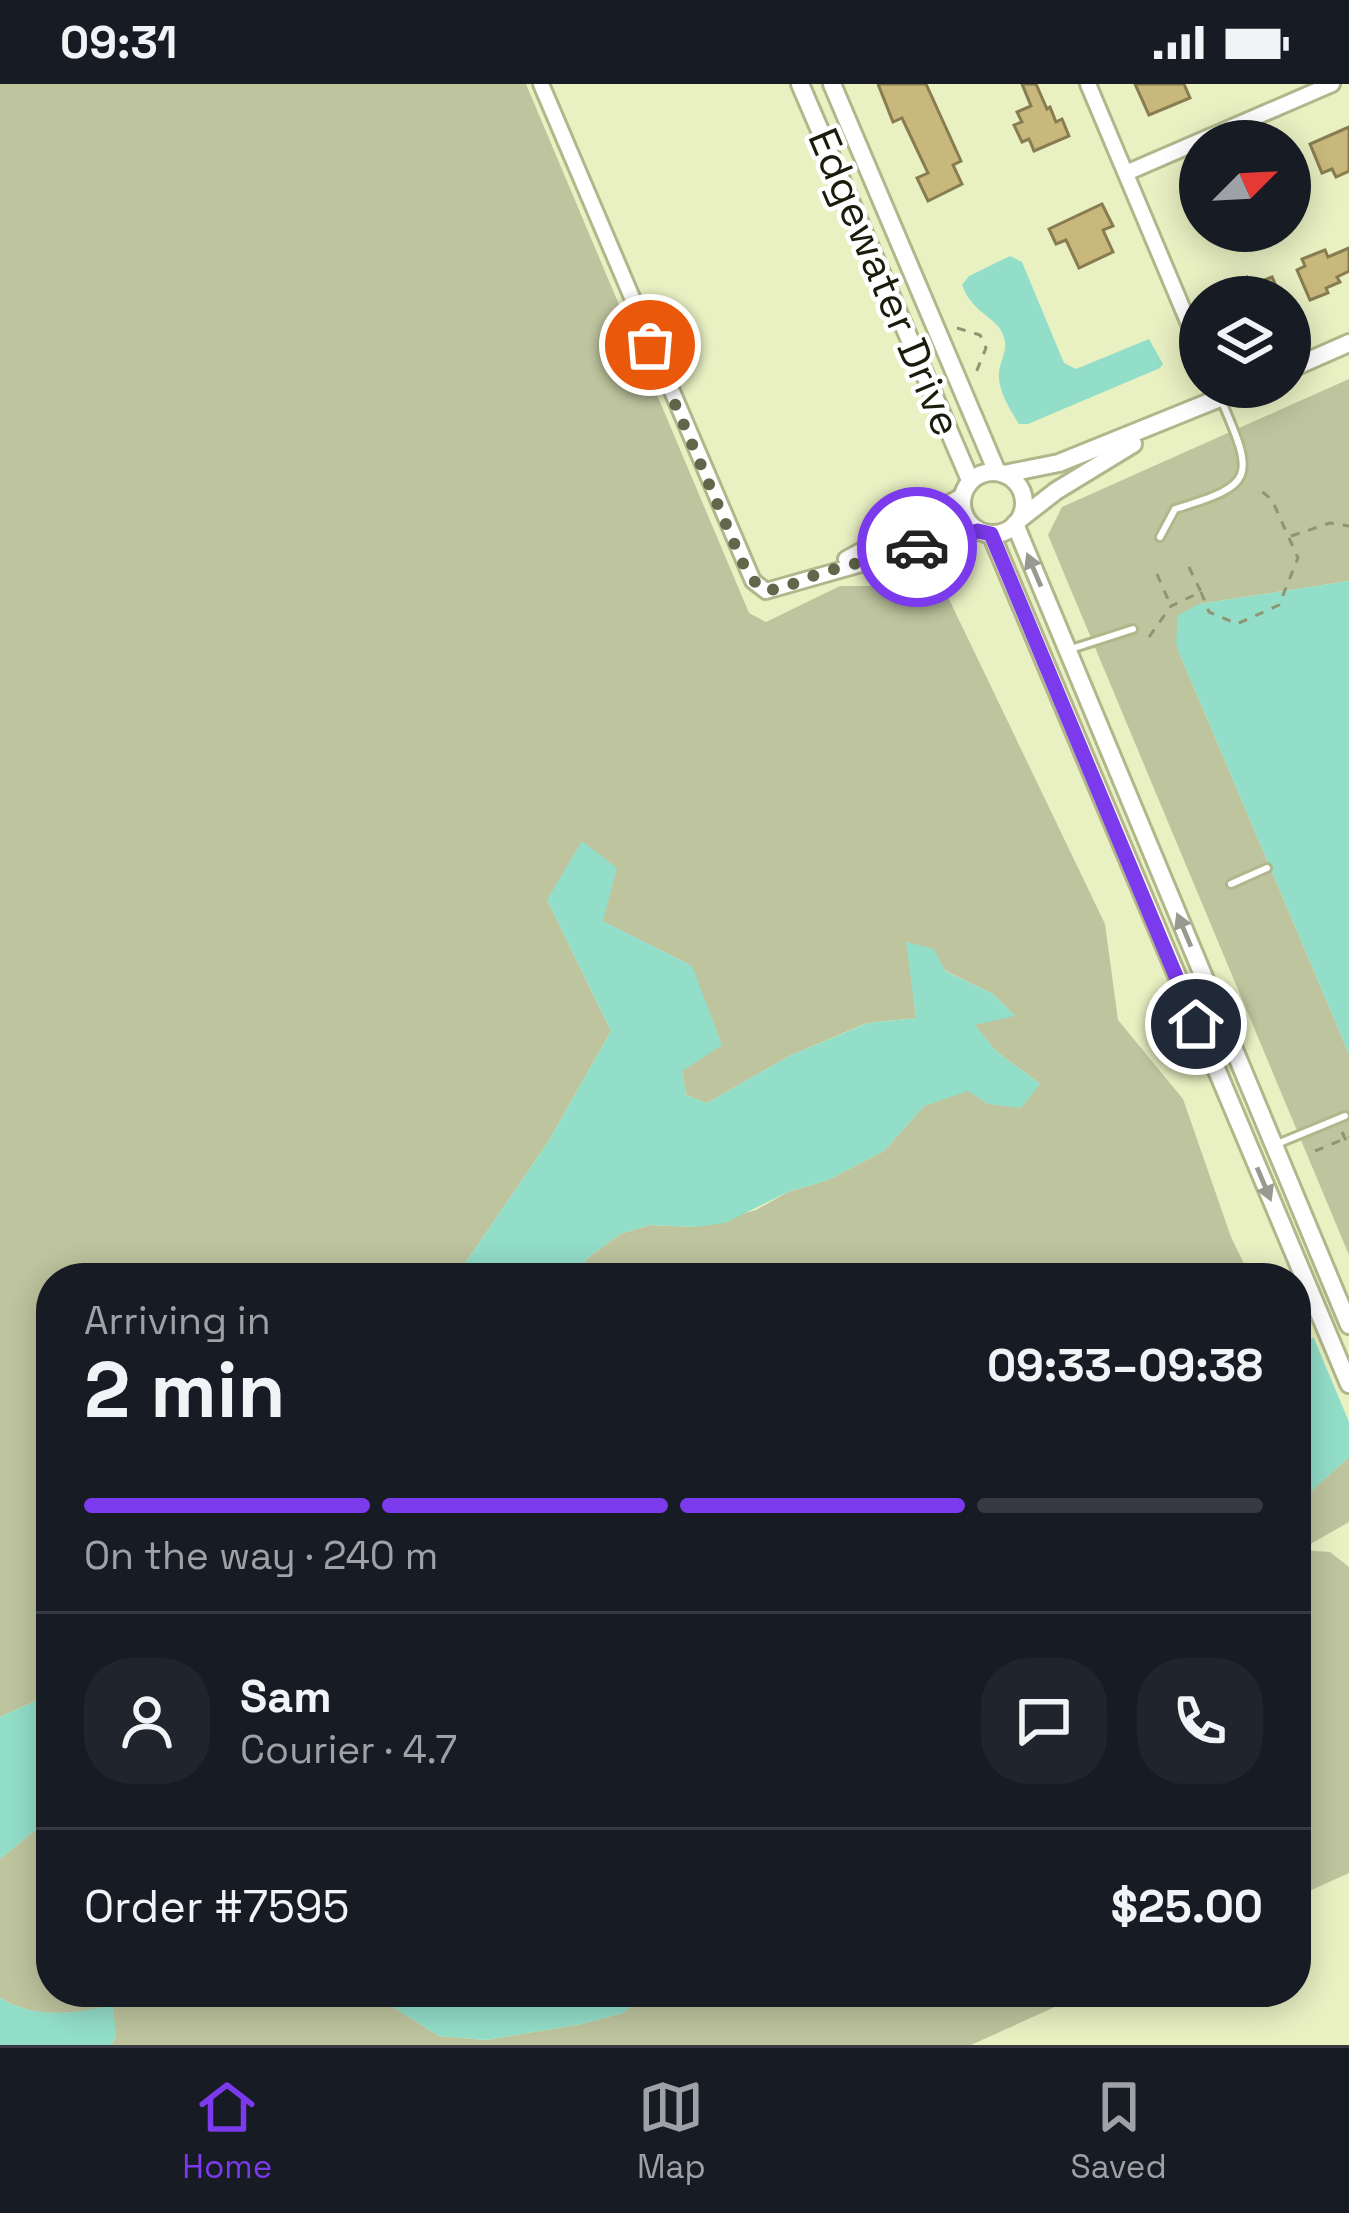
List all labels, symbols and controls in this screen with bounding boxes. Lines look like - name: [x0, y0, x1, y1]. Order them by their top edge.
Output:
- text: 09:31: [60, 14, 177, 71]
- street label: Edgewater Drive: [796, 120, 974, 444]
- north arrow: [1179, 120, 1311, 252]
- map controls: [1179, 120, 1311, 408]
- button: layers: [1179, 276, 1311, 408]
- pin: [599, 294, 701, 396]
- icon: bag: [617, 312, 683, 378]
- courier: [857, 487, 977, 607]
- icon: car: [884, 514, 950, 580]
- one-way arrow: [1024, 551, 1043, 587]
- one-way arrow: [1174, 912, 1193, 948]
- pin: [1145, 973, 1247, 1075]
- icon: home: [1163, 991, 1229, 1057]
- one-way arrow: [1255, 1166, 1274, 1202]
- text: Arriving in: [84, 1296, 271, 1345]
- text: 09:33–09:38: [987, 1337, 1263, 1394]
- text: 2 min: [84, 1340, 286, 1440]
- text: On the way · 240 m: [84, 1531, 438, 1580]
- button: person: [84, 1658, 210, 1784]
- button: chat: [981, 1658, 1107, 1784]
- button: phone: [1137, 1658, 1263, 1784]
- text: Sam: [240, 1668, 332, 1725]
- text: Courier · 4.7: [240, 1725, 457, 1774]
- text: Order #7595: [84, 1878, 350, 1935]
- text: $25.00: [1111, 1878, 1263, 1935]
- tab: Home: [182, 2074, 272, 2188]
- tab: Map: [637, 2074, 706, 2188]
- tab: Saved: [1070, 2074, 1167, 2188]

